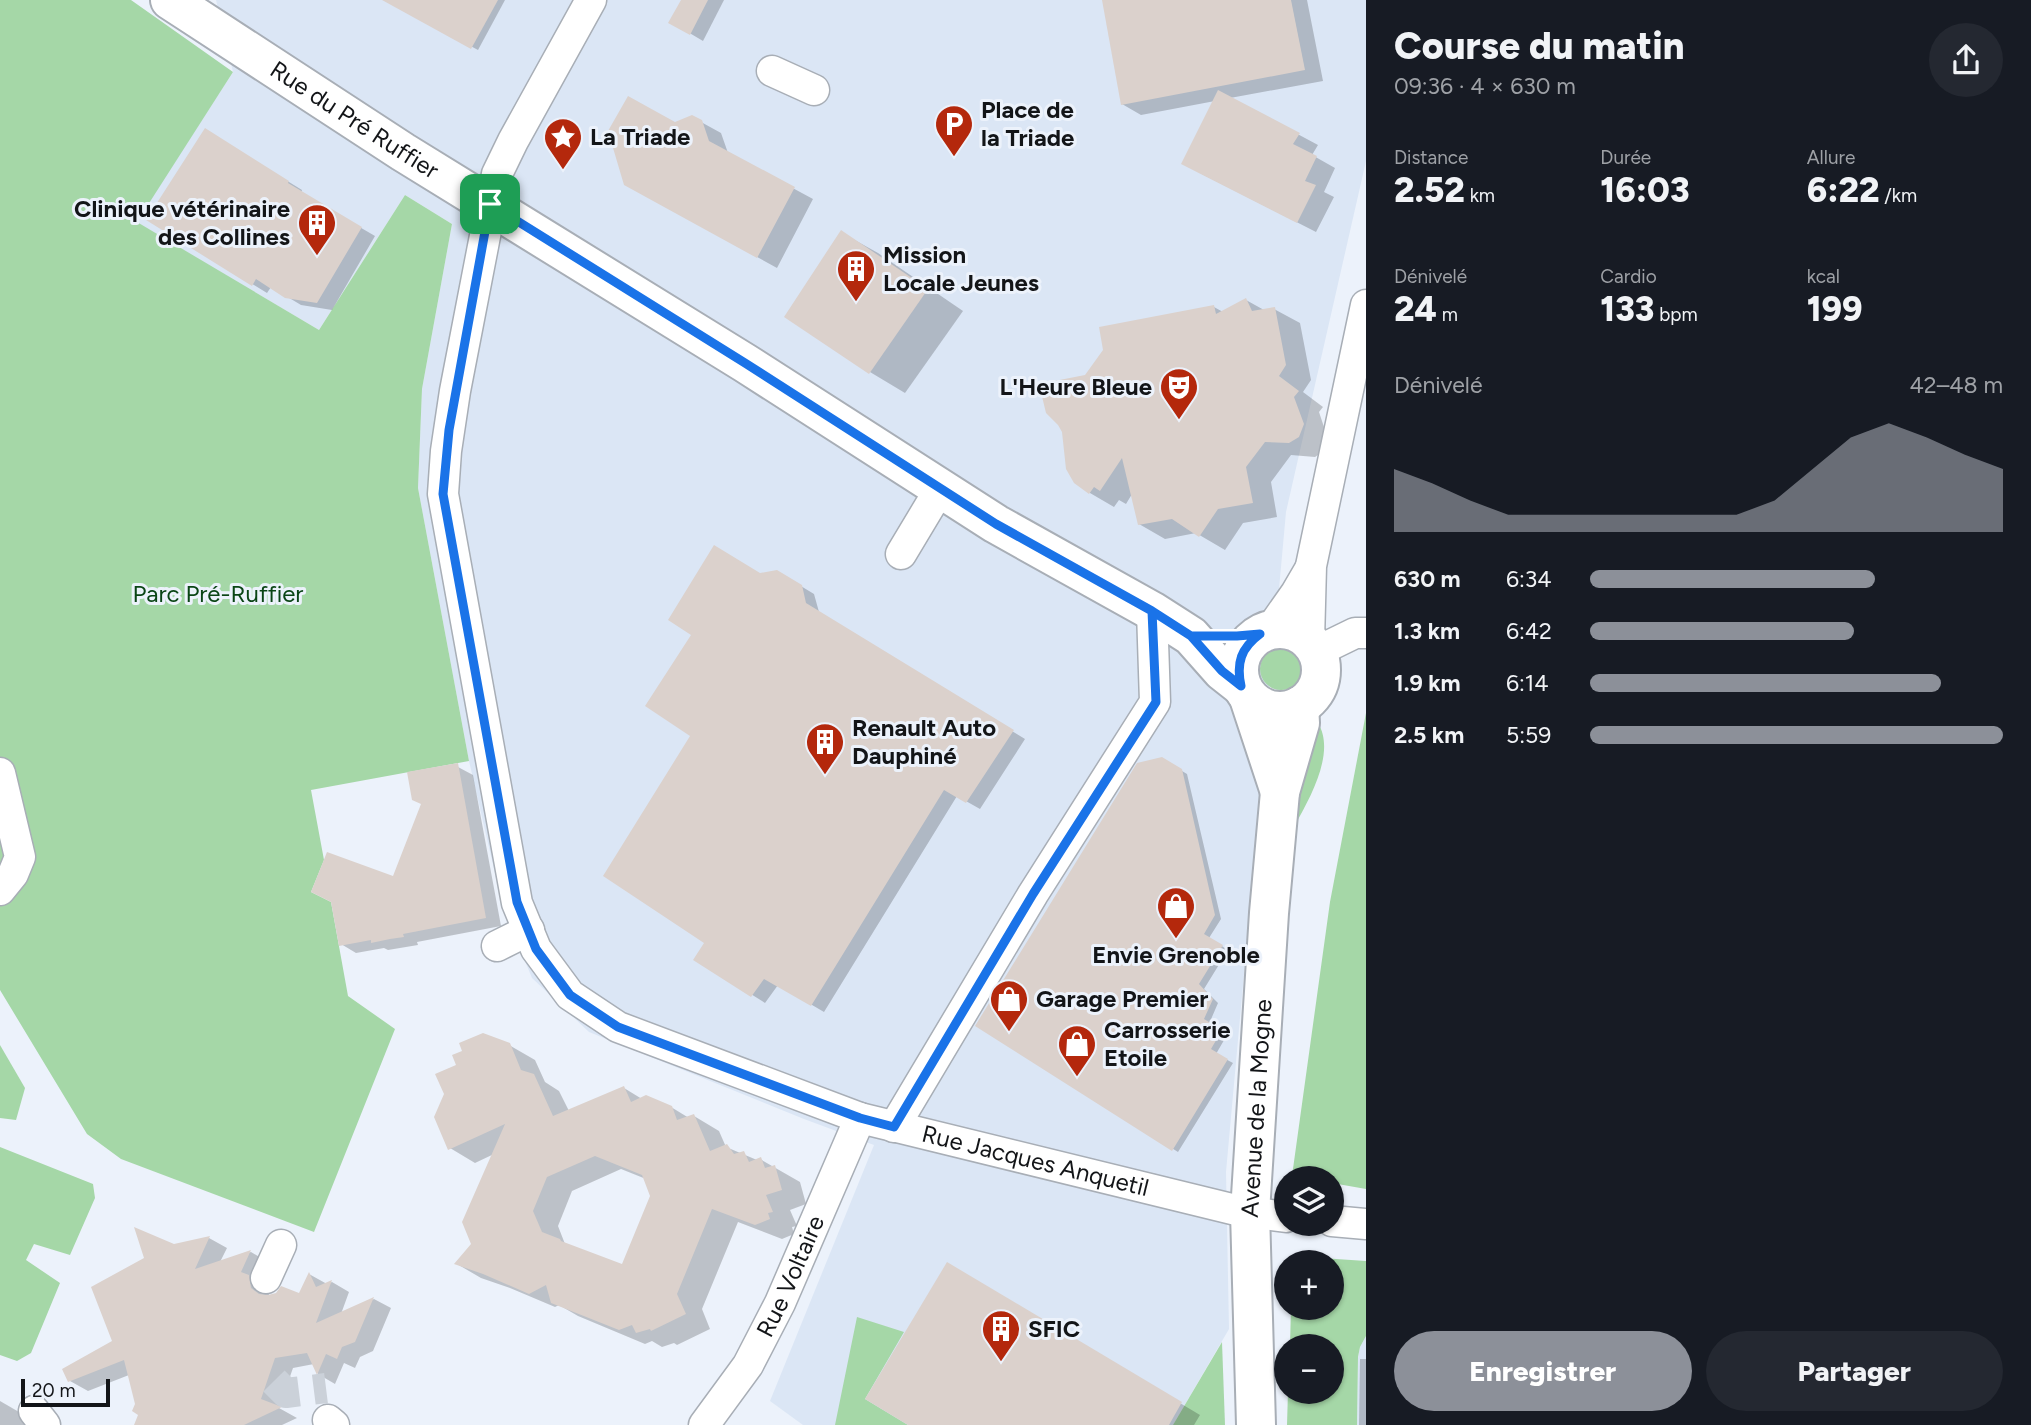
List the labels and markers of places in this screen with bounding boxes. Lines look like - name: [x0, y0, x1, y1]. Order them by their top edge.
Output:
- place label: Place de la Triade: [981, 95, 1074, 152]
- parking icon: Place de la Triade: [933, 103, 975, 158]
- place icon: La Triade: [542, 116, 584, 171]
- place label: La Triade: [590, 122, 690, 151]
- pin: [460, 174, 520, 234]
- place label: Clinique vétérinaire des Collines: [74, 194, 290, 251]
- building icon: Clinique vétérinaire des Collines: [296, 202, 338, 257]
- place label: Mission Locale Jeunes: [883, 240, 1039, 297]
- building icon: Mission Locale Jeunes: [835, 248, 877, 303]
- theatre icon: L'Heure Bleue: [1158, 366, 1200, 421]
- place label: L'Heure Bleue: [999, 372, 1152, 401]
- place label: Renault Auto Dauphiné: [852, 713, 996, 770]
- building icon: Renault Auto Dauphiné: [804, 721, 846, 776]
- shop icon: Envie Grenoble: [1155, 885, 1197, 940]
- place label: Envie Grenoble: [1092, 940, 1260, 969]
- shop icon: Garage Premier: [988, 978, 1030, 1033]
- place label: Garage Premier: [1036, 984, 1208, 1013]
- place label: Carrosserie Etoile: [1104, 1015, 1231, 1072]
- shop icon: Carrosserie Etoile: [1056, 1023, 1098, 1078]
- building icon: SFIC: [980, 1308, 1022, 1363]
- place label: SFIC: [1028, 1314, 1080, 1343]

